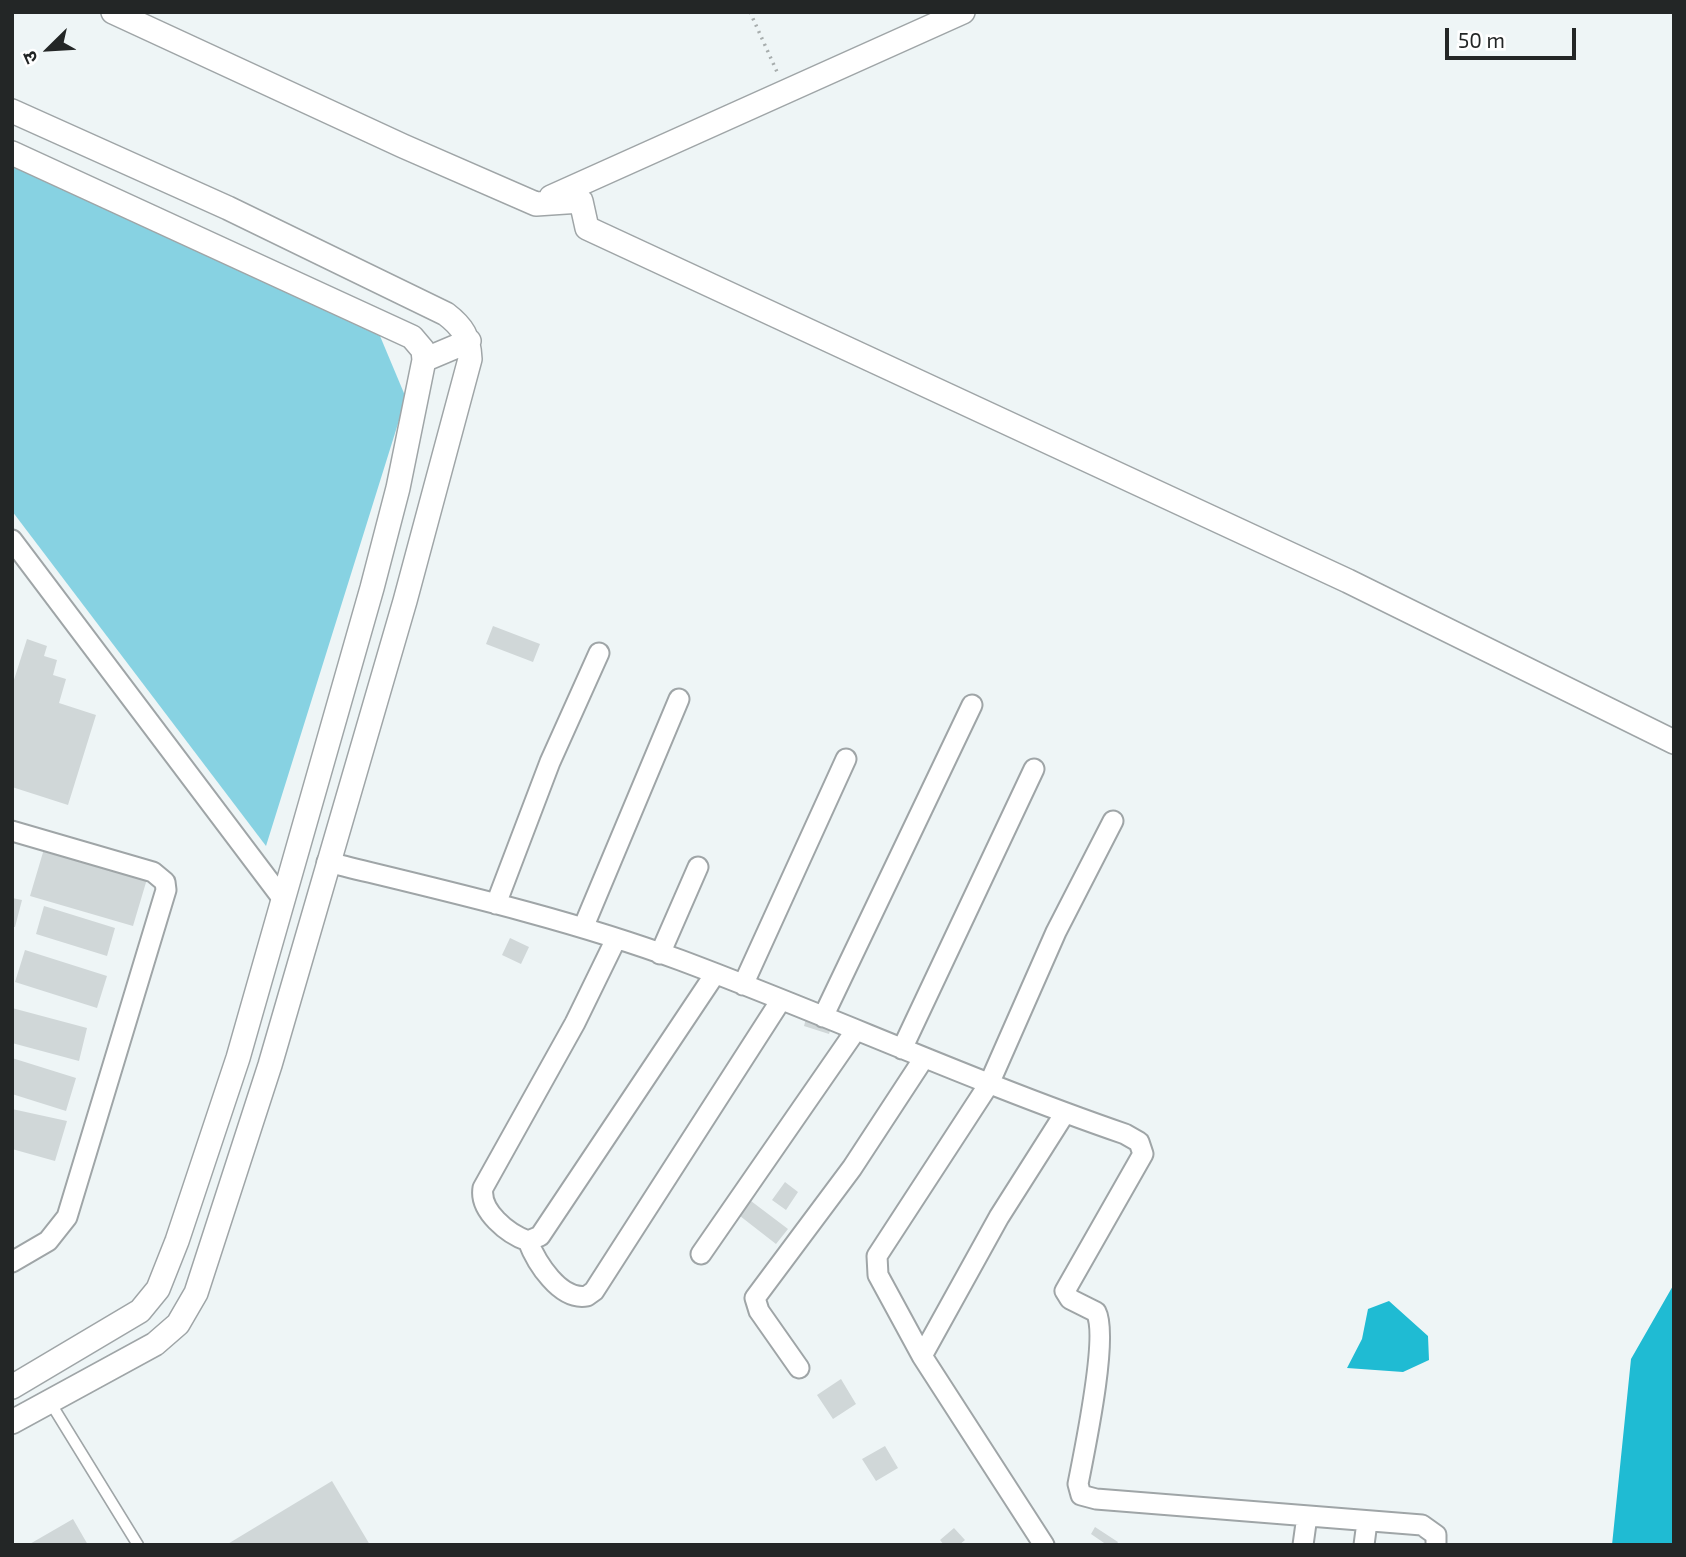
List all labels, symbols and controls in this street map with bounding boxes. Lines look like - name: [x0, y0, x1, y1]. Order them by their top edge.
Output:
- north arrow: [14, 14, 84, 84]
- scale bar: [1448, 14, 1579, 58]
- text: 50 m: [1458, 27, 1505, 52]
- text: उ: [17, 48, 42, 68]

